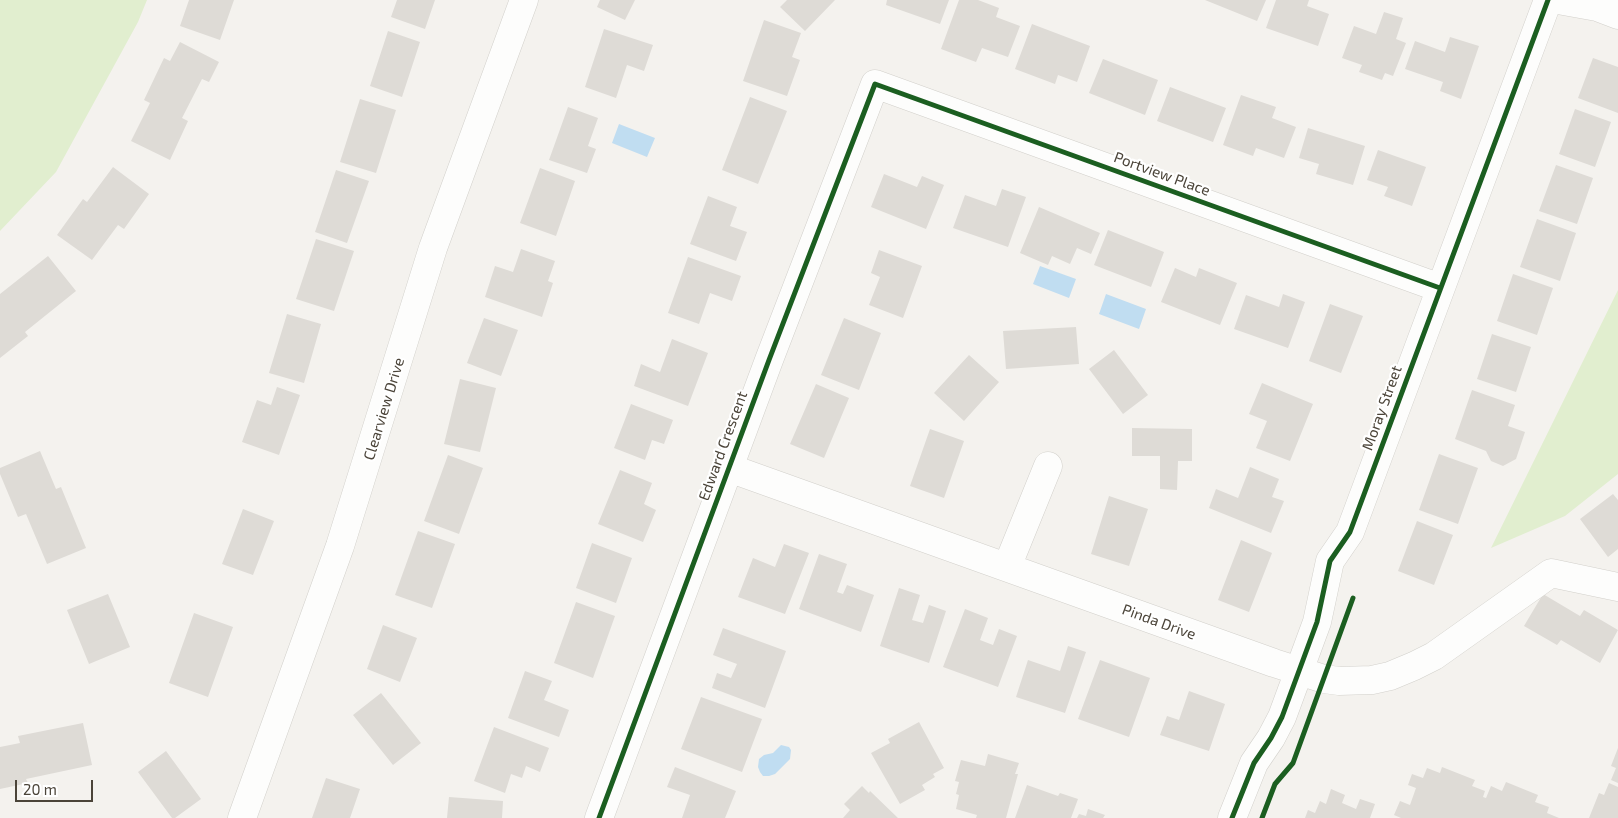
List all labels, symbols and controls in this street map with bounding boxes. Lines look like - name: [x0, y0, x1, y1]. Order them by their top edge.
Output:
- street label: Portview Place: [1111, 148, 1213, 200]
- street label: Clearview Drive: [360, 356, 408, 462]
- street label: Moray Street: [1358, 363, 1406, 453]
- street label: Edward Crescent: [695, 389, 751, 503]
- street label: Pinda Drive: [1120, 600, 1198, 644]
- scale bar: [18, 770, 95, 802]
- text: 20 m: [23, 780, 57, 798]

